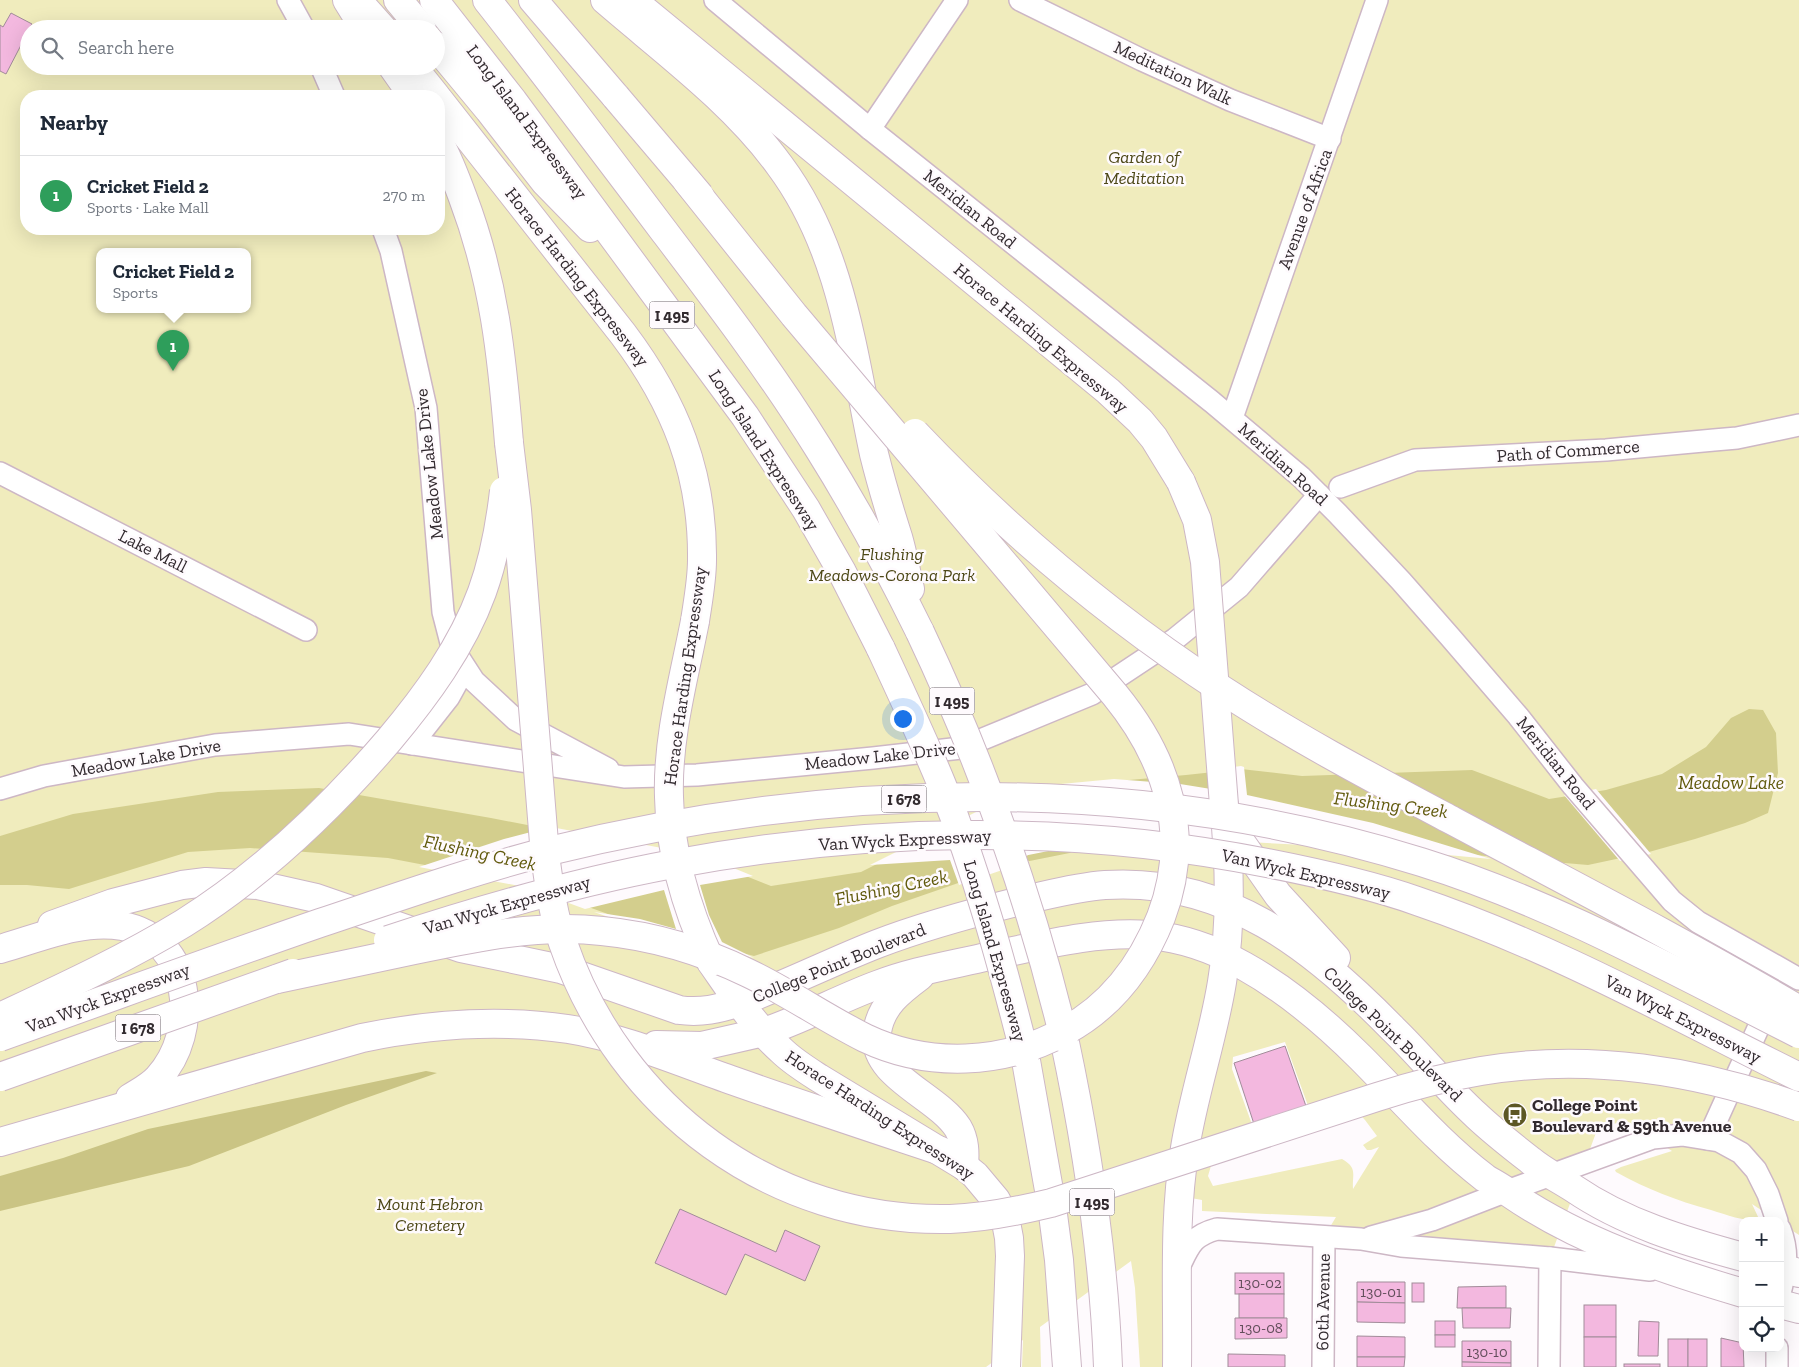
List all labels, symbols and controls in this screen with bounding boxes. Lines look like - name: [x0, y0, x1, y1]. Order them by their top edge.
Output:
- search box: [20, 20, 445, 75]
- icon: search: [38, 34, 66, 62]
- text: Search here: [78, 36, 174, 59]
- street label: Meditation Walk: [1110, 36, 1236, 110]
- street label: Long Island Expressway: [462, 41, 593, 204]
- text: Nearby: [40, 110, 108, 135]
- street label: Avenue of Africa: [1273, 145, 1337, 272]
- park label: Garden of Meditation: [1104, 146, 1184, 189]
- street label: Meridian Road: [919, 165, 1021, 253]
- text: Cricket Field 2: [87, 175, 209, 198]
- street label: Horace Harding Expressway: [500, 183, 654, 372]
- text: 1: [53, 186, 59, 205]
- text: 270 m: [383, 186, 425, 205]
- text: Sports · Lake Mall: [87, 198, 209, 217]
- popup: [96, 248, 251, 313]
- street label: Horace Harding Expressway: [949, 258, 1133, 418]
- text: Cricket Field 2: [113, 260, 234, 283]
- text: Sports: [113, 283, 158, 302]
- road number: I 495: [650, 302, 694, 328]
- pin: 1: [157, 330, 189, 371]
- street label: Long Island Expressway: [704, 365, 825, 535]
- street label: Meadow Lake Drive: [410, 388, 448, 540]
- street label: Meridian Road: [1234, 418, 1333, 510]
- street label: Path of Commerce: [1496, 435, 1640, 467]
- street label: Lake Mall: [115, 524, 191, 578]
- park label: Flushing Meadows-Corona Park: [809, 543, 975, 586]
- street label: Horace Harding Expressway: [659, 564, 711, 787]
- road number: I 495: [930, 688, 974, 714]
- your location: [890, 706, 916, 732]
- street label: Meridian Road: [1512, 712, 1600, 814]
- street label: Meadow Lake Drive: [69, 734, 223, 782]
- street label: Meadow Lake Drive: [804, 737, 956, 775]
- water label: Meadow Lake: [1678, 771, 1784, 794]
- road number: I 678: [882, 786, 926, 812]
- water label: Flushing Creek: [1333, 786, 1449, 823]
- street label: Van Wyck Expressway: [817, 824, 993, 856]
- water label: Flushing Creek: [421, 829, 538, 876]
- street label: Van Wyck Expressway: [1218, 844, 1393, 904]
- street label: Long Island Expressway: [959, 858, 1032, 1045]
- water label: Flushing Creek: [833, 864, 950, 911]
- street label: Van Wyck Expressway: [420, 870, 594, 940]
- street label: College Point Boulevard: [749, 918, 929, 1008]
- street label: Van Wyck Expressway: [22, 958, 194, 1038]
- street label: College Point Boulevard: [1319, 962, 1467, 1106]
- street label: Van Wyck Expressway: [1600, 970, 1766, 1068]
- road number: I 678: [116, 1014, 160, 1042]
- street label: Horace Harding Expressway: [781, 1046, 979, 1185]
- place label: College Point Boulevard & 59th Avenue: [1532, 1094, 1732, 1137]
- bus stop icon: College Point Boulevard & 59th Avenue: [1502, 1102, 1528, 1128]
- road number: I 495: [1070, 1188, 1114, 1216]
- park label: Mount Hebron Cemetery: [377, 1193, 483, 1236]
- map controls: [1739, 1217, 1784, 1352]
- button: +: [1739, 1217, 1784, 1262]
- street label: 60th Avenue: [1311, 1253, 1335, 1351]
- button: −: [1739, 1262, 1784, 1307]
- house number: 130-02: [1238, 1274, 1282, 1292]
- house number: 130-01: [1360, 1283, 1402, 1301]
- button: locate: [1739, 1307, 1784, 1352]
- house number: 130-08: [1239, 1319, 1283, 1337]
- house number: 130-10: [1466, 1343, 1508, 1361]

